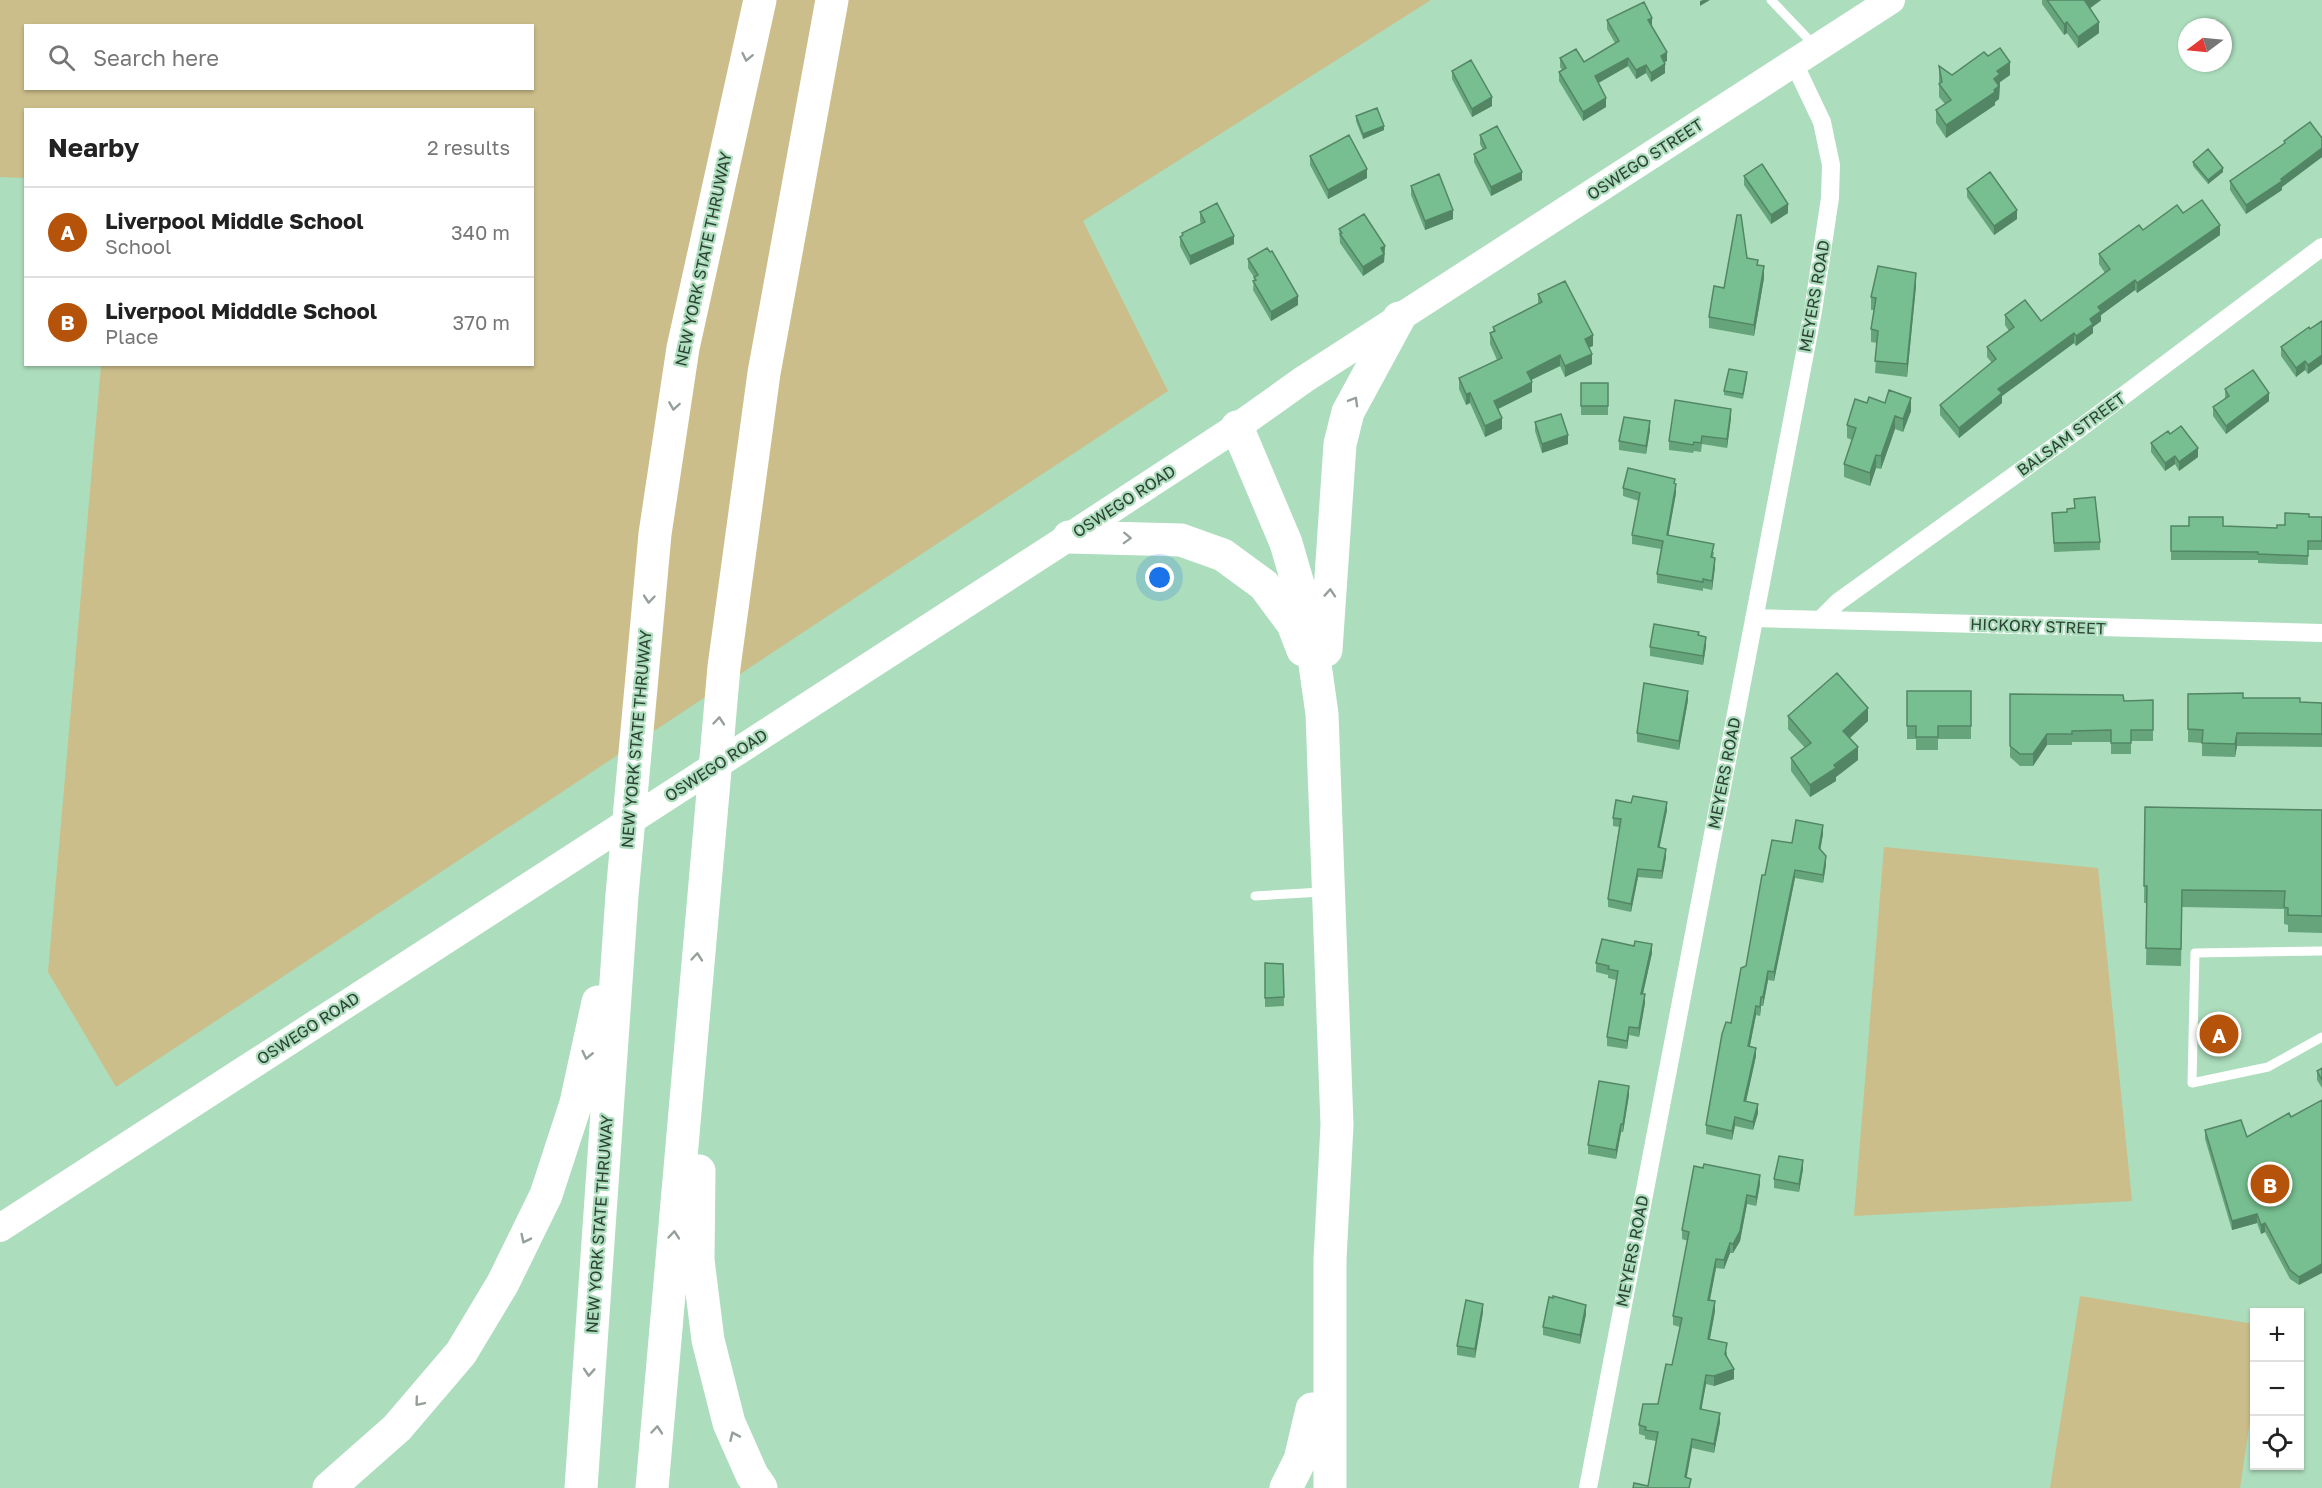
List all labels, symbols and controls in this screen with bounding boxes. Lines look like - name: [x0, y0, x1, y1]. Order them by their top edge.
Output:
- north arrow: [2178, 18, 2232, 72]
- search box: [24, 24, 534, 90]
- icon: search: [45, 41, 78, 74]
- text: Search here: [93, 44, 219, 71]
- one-way arrow: [741, 52, 754, 62]
- street label: OSWEGO STREET: [1583, 114, 1707, 204]
- text: Nearby: [48, 132, 139, 163]
- text: 2 results: [427, 135, 510, 159]
- street label: NEW YORK STATE THRUWAY: [670, 149, 736, 368]
- text: Liverpool Middle School: [105, 207, 364, 234]
- text: A: [60, 220, 75, 244]
- text: 340 m: [451, 220, 510, 244]
- text: School: [105, 234, 171, 258]
- street label: MEYERS ROAD: [1794, 239, 1834, 353]
- text: Liverpool Midddle School: [105, 297, 377, 324]
- text: B: [60, 310, 75, 334]
- text: 370 m: [453, 310, 510, 334]
- text: Place: [105, 324, 158, 348]
- street label: BALSAM STREET: [2013, 388, 2129, 480]
- one-way arrow: [1347, 397, 1359, 407]
- one-way arrow: [668, 401, 681, 411]
- street label: OSWEGO ROAD: [1069, 460, 1179, 542]
- one-way arrow: [1123, 532, 1132, 545]
- your location: [1145, 563, 1174, 592]
- one-way arrow: [1323, 589, 1336, 598]
- one-way arrow: [643, 595, 656, 604]
- street label: HICKORY STREET: [1970, 614, 2106, 638]
- street label: NEW YORK STATE THRUWAY: [616, 628, 656, 849]
- street label: MEYERS ROAD: [1703, 716, 1745, 830]
- one-way arrow: [712, 717, 725, 726]
- street label: OSWEGO ROAD: [661, 724, 771, 806]
- one-way arrow: [690, 953, 703, 962]
- street label: OSWEGO ROAD: [253, 987, 363, 1069]
- pin: A: [2200, 1012, 2238, 1056]
- one-way arrow: [581, 1049, 594, 1059]
- street label: NEW YORK STATE THRUWAY: [581, 1113, 617, 1334]
- pin: B: [2250, 1162, 2290, 1206]
- street label: MEYERS ROAD: [1611, 1194, 1653, 1308]
- one-way arrow: [667, 1231, 680, 1240]
- one-way arrow: [520, 1232, 532, 1243]
- map controls: [2250, 1308, 2304, 1470]
- button: +: [2250, 1308, 2304, 1362]
- button: −: [2250, 1362, 2304, 1416]
- one-way arrow: [583, 1368, 596, 1377]
- one-way arrow: [416, 1395, 427, 1406]
- button: locate: [2250, 1416, 2304, 1470]
- one-way arrow: [650, 1425, 663, 1434]
- one-way arrow: [730, 1431, 742, 1442]

